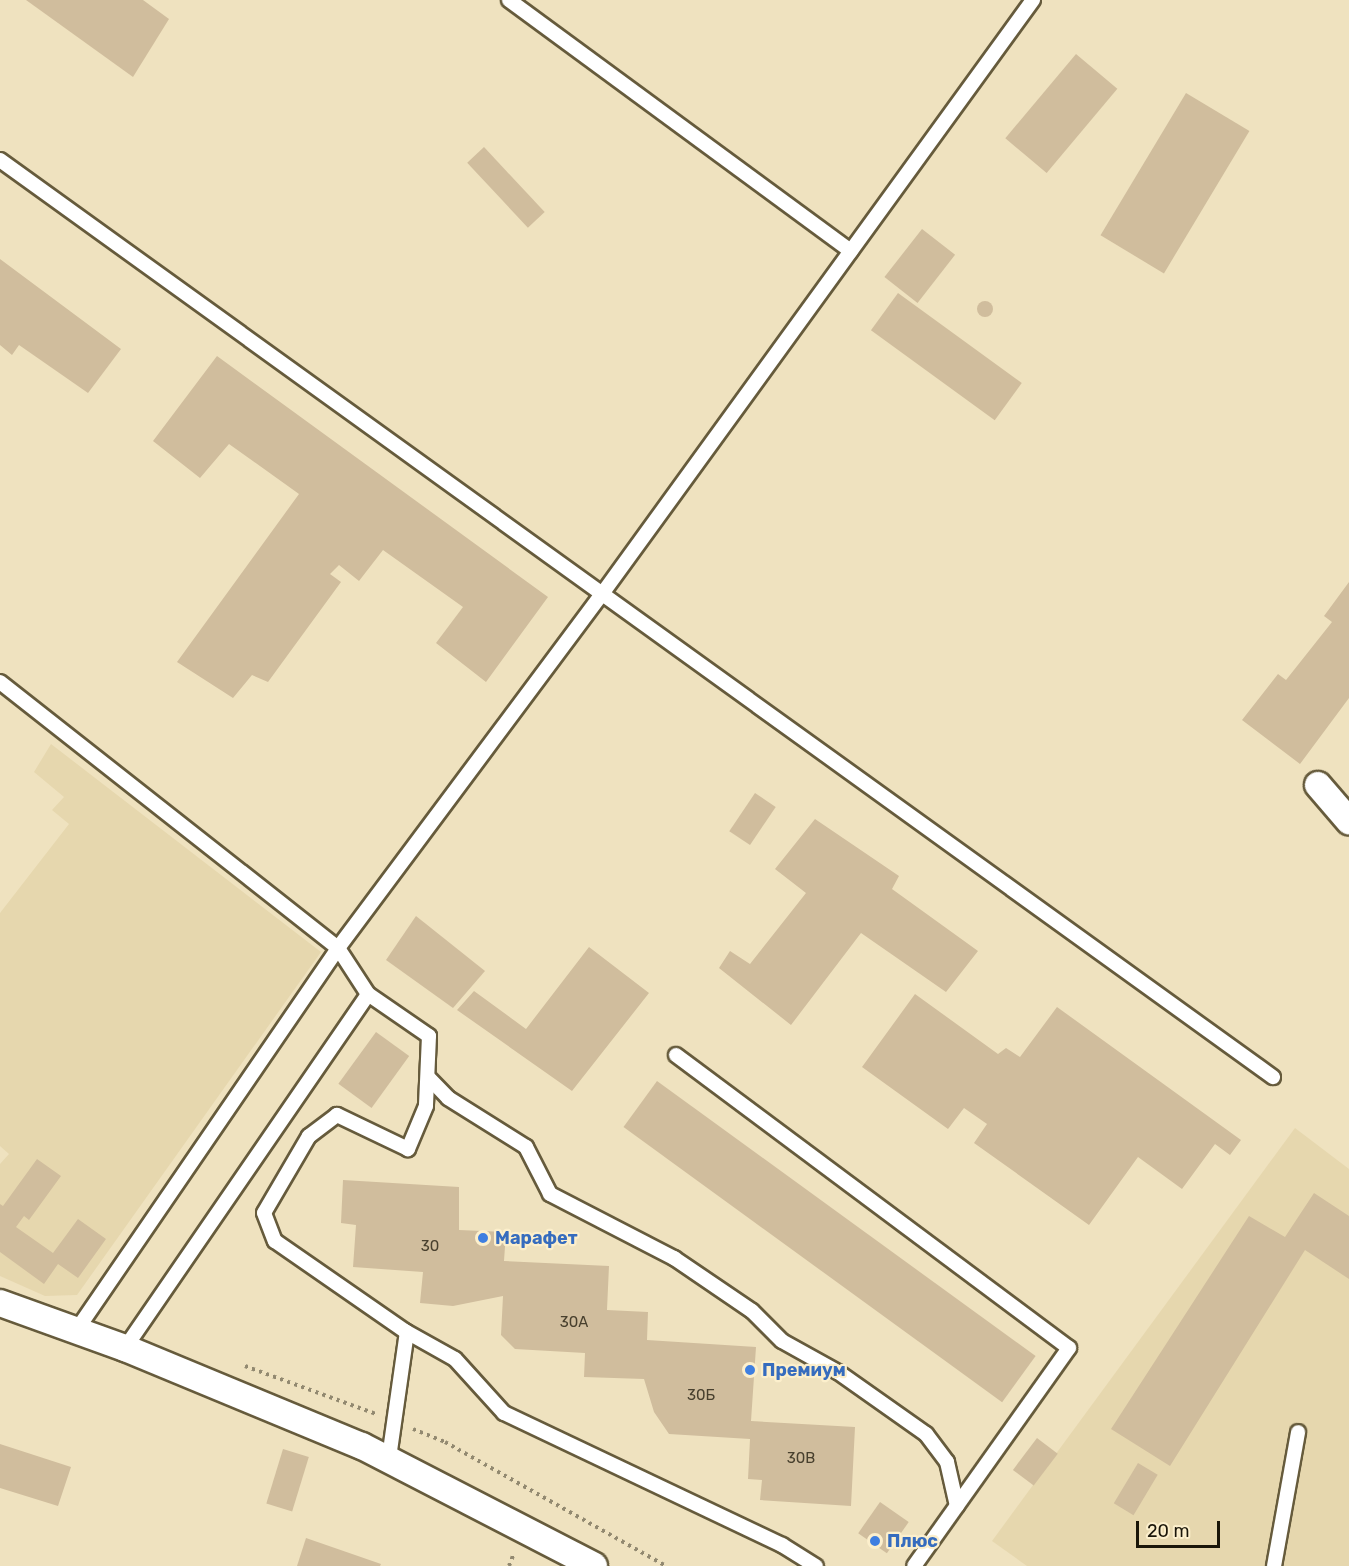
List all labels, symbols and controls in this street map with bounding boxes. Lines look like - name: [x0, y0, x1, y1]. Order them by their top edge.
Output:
- place label: Марафет: [495, 1227, 578, 1249]
- marker: Марафет: [476, 1231, 490, 1245]
- house number: 30: [421, 1238, 439, 1256]
- house number: 30А: [560, 1314, 588, 1332]
- place label: Премиум: [762, 1359, 846, 1381]
- marker: Премиум: [743, 1363, 757, 1377]
- house number: 30Б: [687, 1387, 715, 1405]
- house number: 30В: [787, 1450, 815, 1468]
- scale bar: [1139, 1509, 1223, 1547]
- text: 20 m: [1147, 1520, 1189, 1542]
- place label: Плюс: [887, 1530, 938, 1552]
- marker: Плюс: [868, 1534, 882, 1548]

